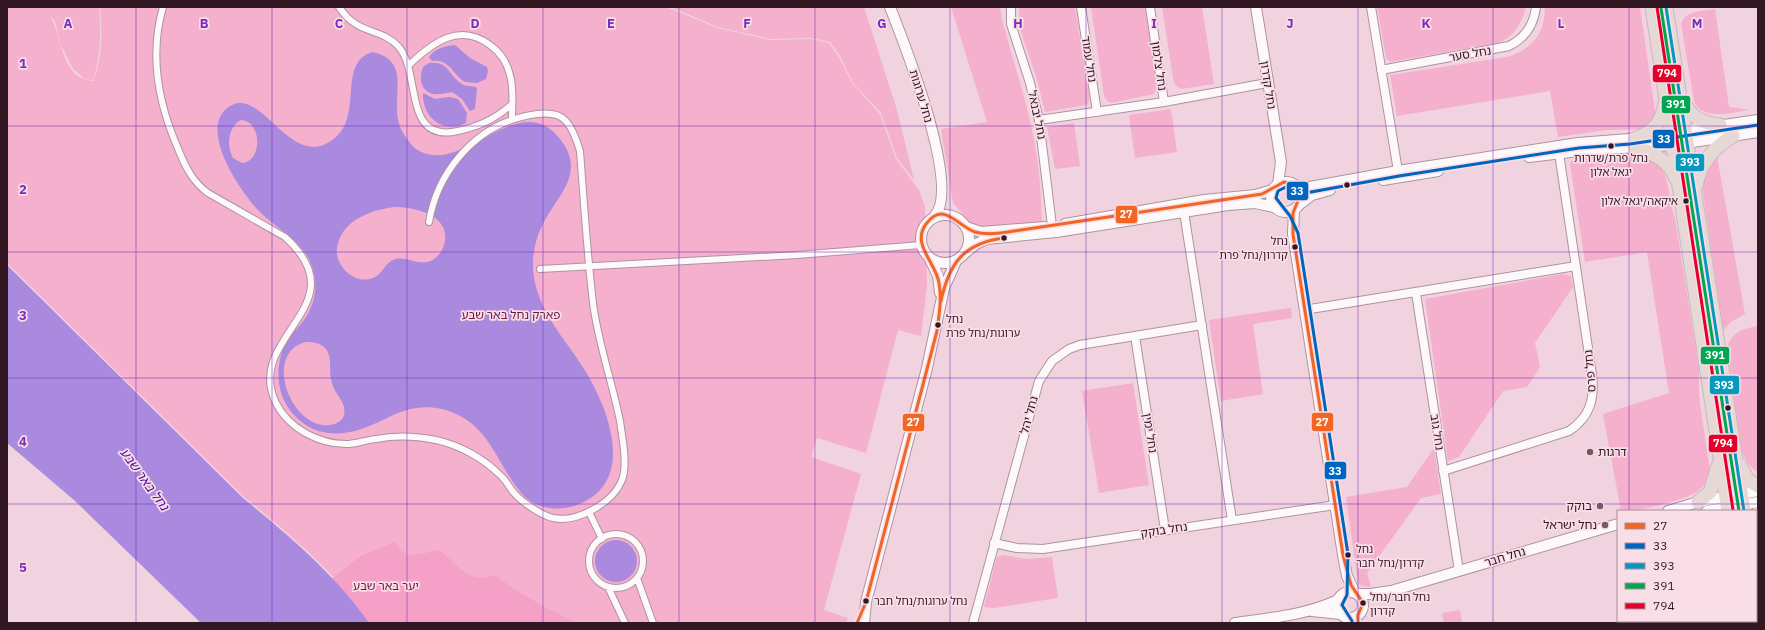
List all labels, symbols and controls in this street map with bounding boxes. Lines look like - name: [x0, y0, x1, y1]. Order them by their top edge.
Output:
- text: A: [64, 15, 73, 32]
- text: B: [200, 15, 209, 32]
- text: C: [335, 15, 344, 32]
- text: D: [470, 15, 480, 32]
- text: E: [607, 15, 615, 32]
- text: F: [743, 15, 751, 32]
- text: G: [877, 15, 887, 32]
- text: H: [1013, 15, 1023, 32]
- text: I: [1151, 15, 1157, 32]
- text: J: [1286, 15, 1294, 32]
- text: K: [1421, 15, 1431, 32]
- text: L: [1558, 15, 1565, 32]
- text: M: [1692, 15, 1702, 32]
- street label: נחל עמוד: [1078, 35, 1101, 83]
- street label: נחל צלמון: [1149, 40, 1170, 92]
- street label: נחל סער: [1448, 42, 1492, 65]
- text: 1: [19, 55, 27, 72]
- street label: נחל קדרון: [1257, 60, 1280, 110]
- line badge: 794: [1652, 64, 1682, 83]
- text: 794: [1657, 66, 1677, 80]
- street label: נחל ערוגות: [906, 67, 937, 124]
- street label: נחל יבנאל: [1025, 89, 1050, 141]
- line badge: 391: [1661, 95, 1691, 114]
- text: 391: [1666, 97, 1686, 111]
- line badge: 33: [1652, 129, 1675, 149]
- text: 33: [1657, 132, 1671, 146]
- marker: נחל פרת/שדרות יגאל אלון: [1606, 141, 1616, 151]
- place label: נחל פרת/שדרות יגאל אלון: [1574, 151, 1648, 179]
- line badge: 393: [1675, 153, 1705, 172]
- text: 393: [1680, 155, 1700, 169]
- unlabelled marker: [1342, 180, 1352, 190]
- text: 2: [19, 181, 27, 198]
- line badge: 33: [1286, 181, 1309, 201]
- text: 33: [1290, 184, 1304, 198]
- place label: איקאה/יגאל אלון: [1601, 194, 1678, 208]
- marker: איקאה/יגאל אלון: [1681, 196, 1691, 206]
- line badge: 27: [1115, 205, 1138, 224]
- text: 27: [1119, 207, 1133, 221]
- unlabelled marker: [999, 233, 1009, 243]
- place label: נחל קדרון/נחל פרת: [1219, 234, 1288, 262]
- marker: נחל קדרון/נחל פרת: [1290, 242, 1300, 252]
- text: 3: [19, 307, 27, 324]
- park label: פארק נחל באר שבע: [461, 307, 561, 322]
- place label: נחל ערוגות/נחל פרת: [946, 312, 1020, 340]
- marker: נחל ערוגות/נחל פרת: [933, 320, 943, 330]
- line badge: 391: [1700, 346, 1730, 365]
- text: 391: [1705, 348, 1725, 362]
- street label: נחל פרס: [1580, 349, 1599, 393]
- line badge: 393: [1709, 375, 1740, 395]
- text: 393: [1714, 378, 1734, 392]
- street label: נחל יהל: [1016, 394, 1041, 435]
- unlabelled marker: [1723, 403, 1733, 413]
- street label: נחל ימין: [1140, 412, 1161, 454]
- line badge: 27: [1311, 412, 1334, 432]
- line badge: 27: [902, 413, 925, 432]
- street label: נחל גוב: [1427, 413, 1448, 451]
- text: 27: [906, 415, 920, 429]
- text: 27: [1315, 415, 1329, 429]
- text: 4: [19, 433, 27, 450]
- line badge: 794: [1708, 434, 1738, 453]
- text: 794: [1713, 436, 1733, 450]
- place label: דרגות: [1598, 444, 1627, 459]
- water label: נחל באר שבע: [116, 445, 174, 515]
- marker: דרגות: [1585, 447, 1595, 457]
- line badge: 33: [1324, 461, 1347, 480]
- text: 33: [1328, 464, 1342, 478]
- place label: בוקק: [1566, 498, 1592, 513]
- marker: בוקק: [1595, 501, 1605, 511]
- legend: [1617, 510, 1757, 622]
- place label: נחל ישראל: [1543, 517, 1597, 532]
- street label: נחל בוקק: [1139, 518, 1188, 541]
- text: 27: [1653, 518, 1667, 533]
- marker: נחל ישראל: [1600, 520, 1610, 530]
- text: 33: [1653, 538, 1667, 553]
- place label: נחל קדרון/נחל חבר: [1356, 542, 1424, 570]
- street label: נחל חבר: [1482, 543, 1527, 570]
- marker: נחל קדרון/נחל חבר: [1343, 550, 1353, 560]
- text: 393: [1653, 558, 1675, 573]
- text: 5: [19, 559, 27, 576]
- park label: יער באר שבע: [353, 578, 419, 593]
- text: 391: [1653, 578, 1675, 593]
- place label: נחל חבר/נחל קדרון: [1370, 590, 1430, 618]
- place label: נחל ערוגות/נחל חבר: [874, 594, 967, 608]
- marker: נחל ערוגות/נחל חבר: [861, 596, 871, 606]
- marker: נחל חבר/נחל קדרון: [1358, 598, 1368, 608]
- text: 794: [1653, 598, 1675, 613]

